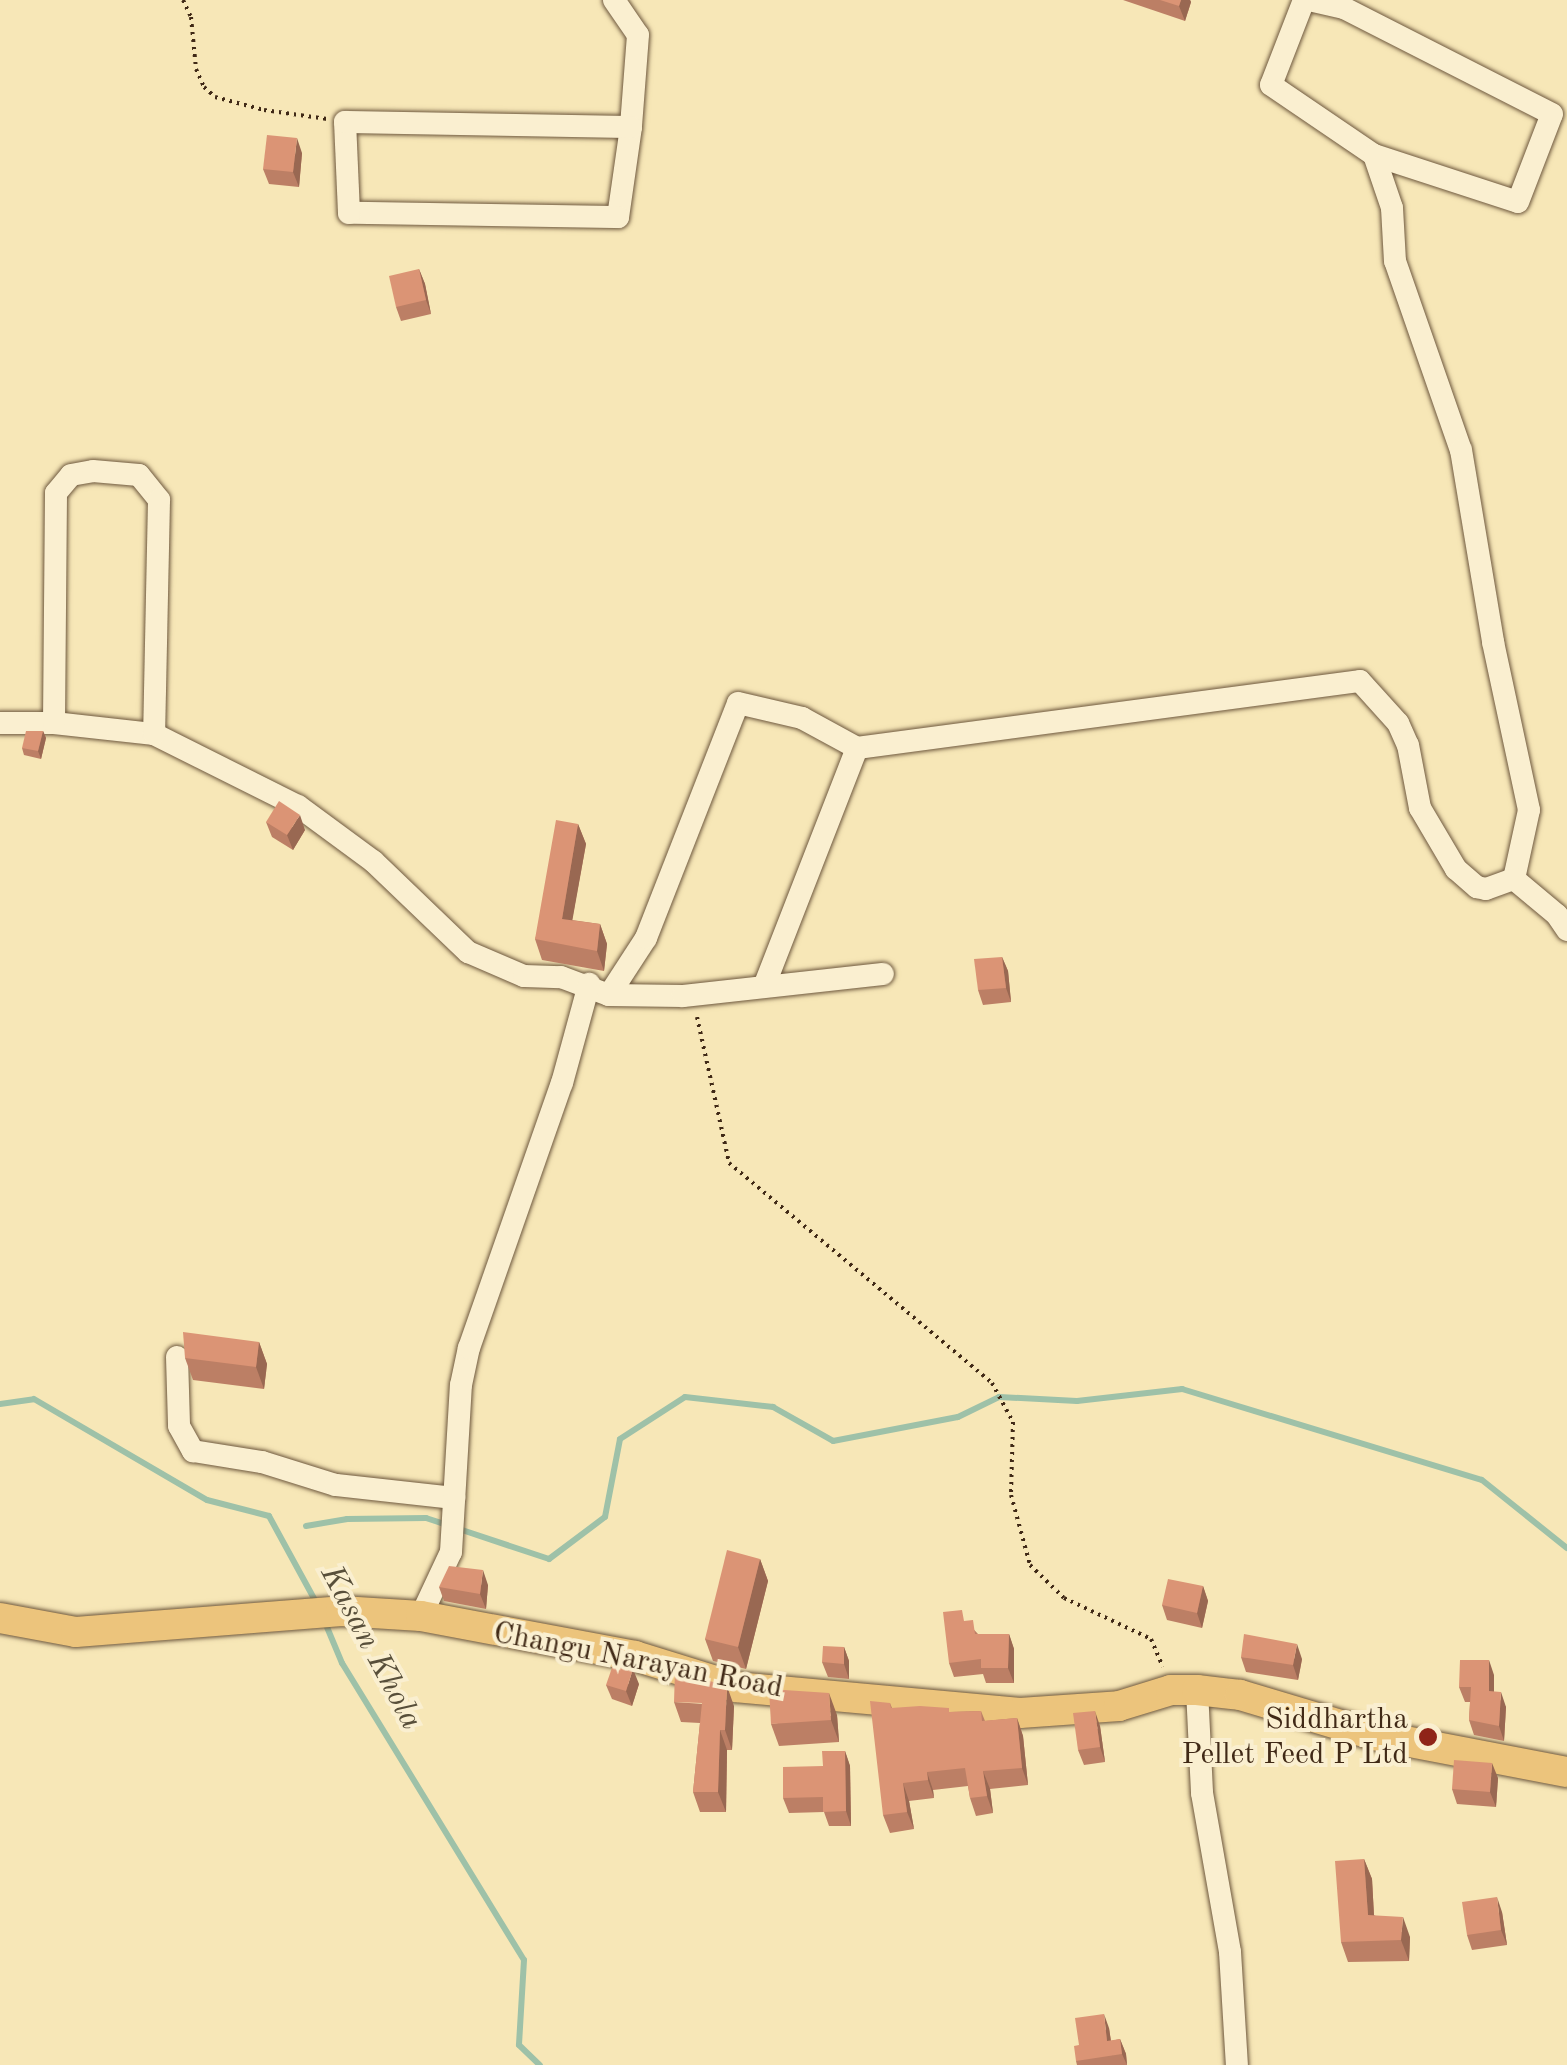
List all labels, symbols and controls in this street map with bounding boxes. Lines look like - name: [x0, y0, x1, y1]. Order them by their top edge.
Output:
- water label: Kasan Khola: [311, 1559, 429, 1737]
- street label: Changu Narayan Road: [490, 1615, 786, 1707]
- place label: Siddhartha Pellet Feed P Ltd: [1182, 1702, 1408, 1772]
- marker: Siddhartha Pellet Feed P Ltd: [1417, 1726, 1439, 1748]

